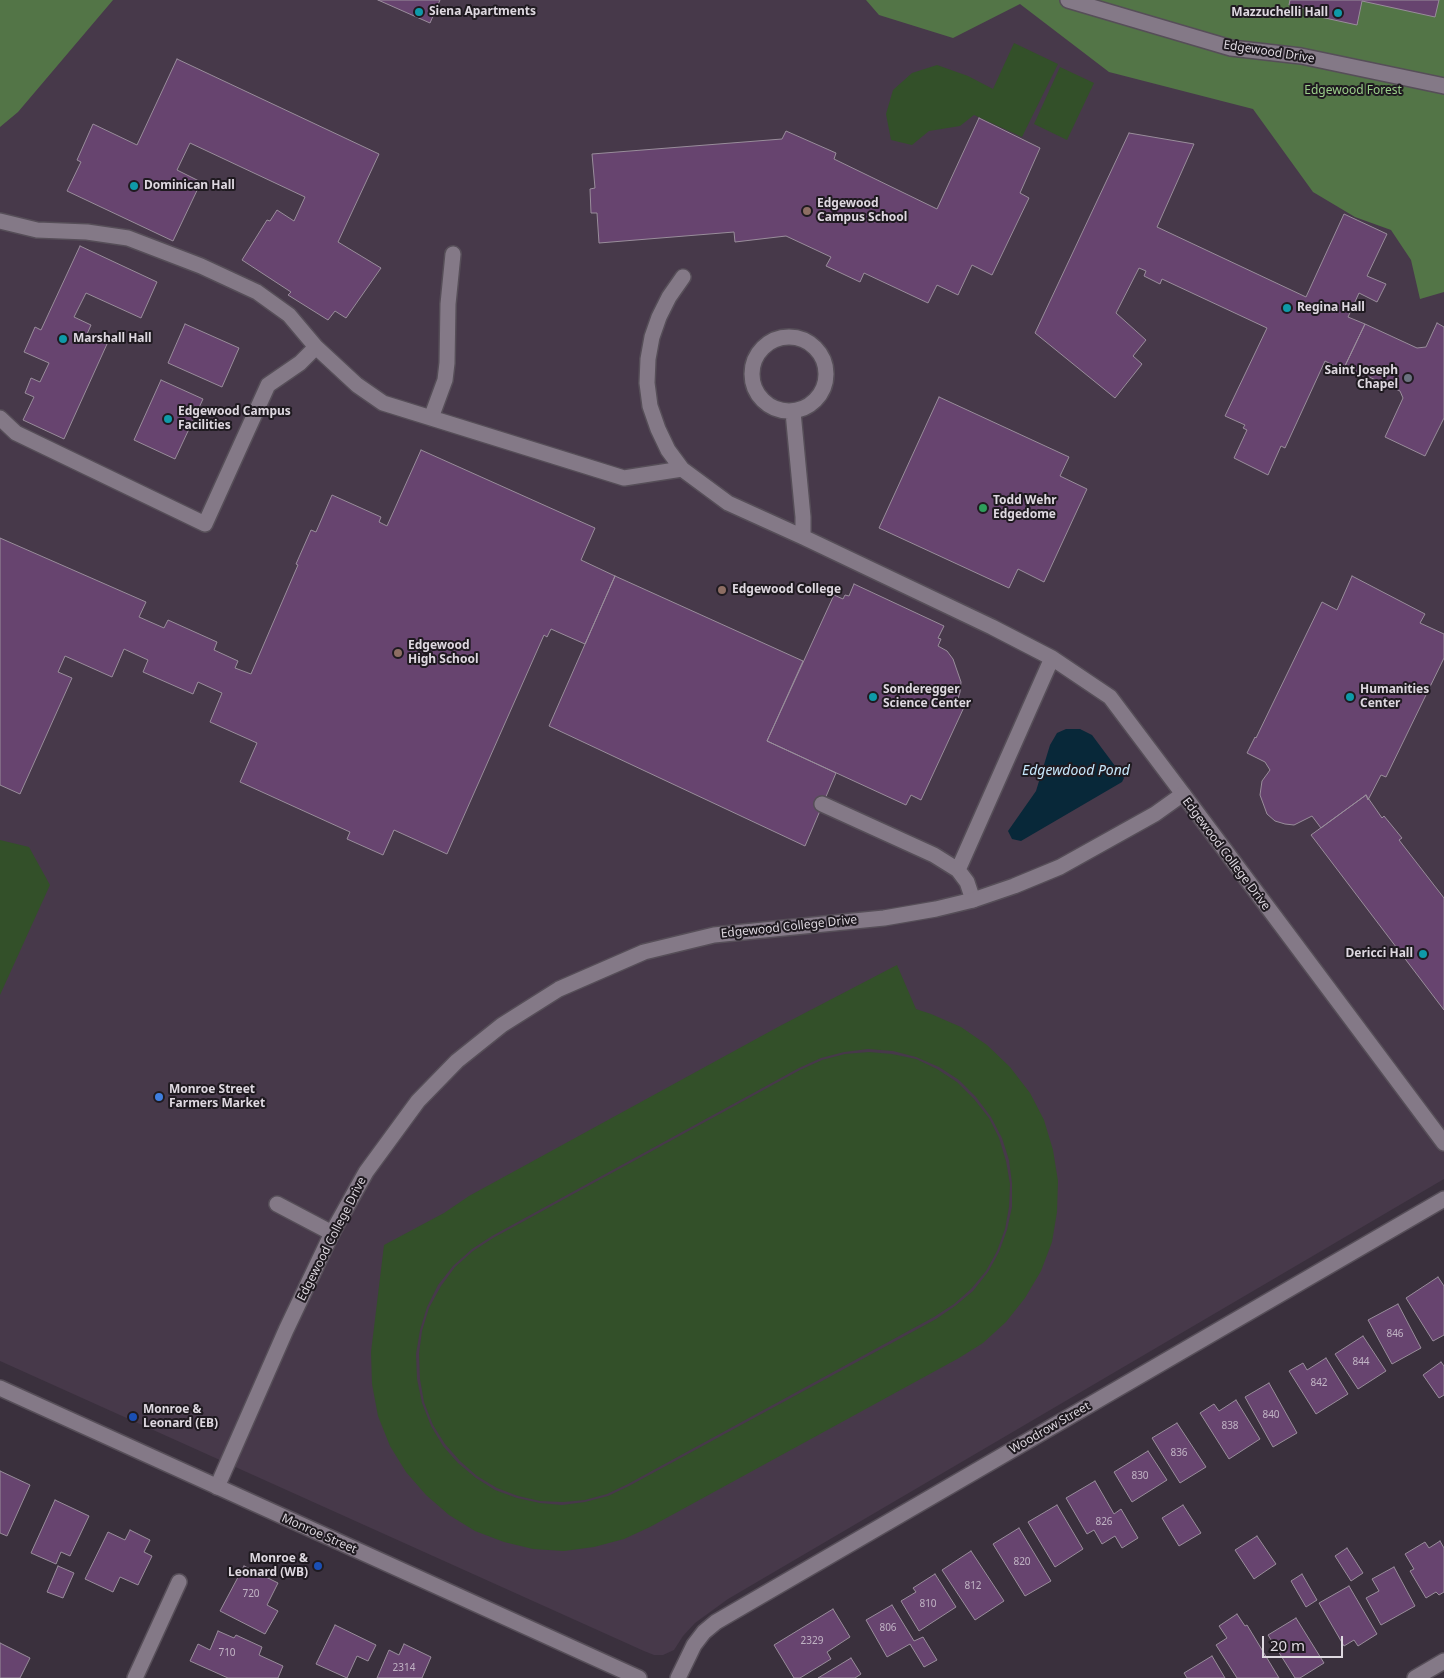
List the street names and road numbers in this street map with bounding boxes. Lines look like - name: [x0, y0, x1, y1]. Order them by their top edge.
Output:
- street label: Edgewood Drive: [1222, 38, 1316, 66]
- street label: Edgewood College Drive: [1179, 795, 1273, 913]
- street label: Edgewood College Drive: [720, 913, 858, 941]
- street label: Edgewood College Drive: [294, 1175, 370, 1303]
- street label: Woodrow Street: [1007, 1399, 1093, 1457]
- street label: Monroe Street: [279, 1511, 359, 1557]

